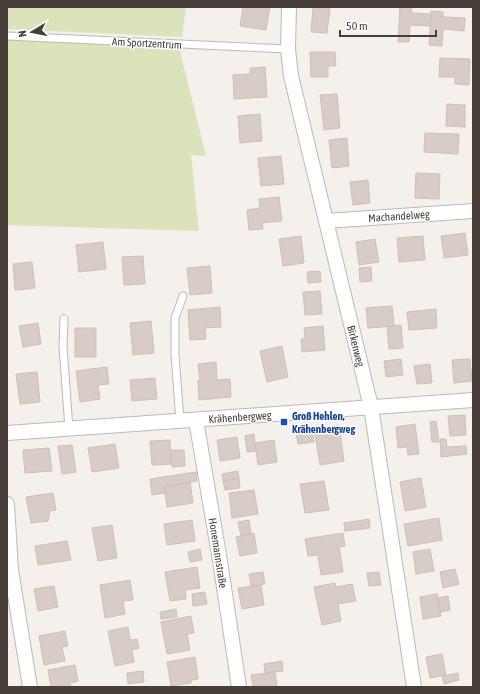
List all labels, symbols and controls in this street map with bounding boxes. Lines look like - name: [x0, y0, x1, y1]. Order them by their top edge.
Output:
- north arrow: [12, 12, 52, 52]
- scale bar: [340, 12, 436, 38]
- text: 50 m: [346, 19, 368, 33]
- text: N: [16, 29, 29, 38]
- street label: Am Sportzentrum: [112, 35, 182, 51]
- street label: Machandelweg: [368, 208, 430, 224]
- street label: Birkenweg: [345, 324, 367, 368]
- street label: Krähenbergweg: [208, 409, 272, 425]
- place label: Groß Hehlen, Krähenbergweg: [292, 410, 355, 435]
- marker: Groß Hehlen, Krähenbergweg: [279, 417, 289, 427]
- street label: Honemannstraße: [207, 517, 229, 589]

